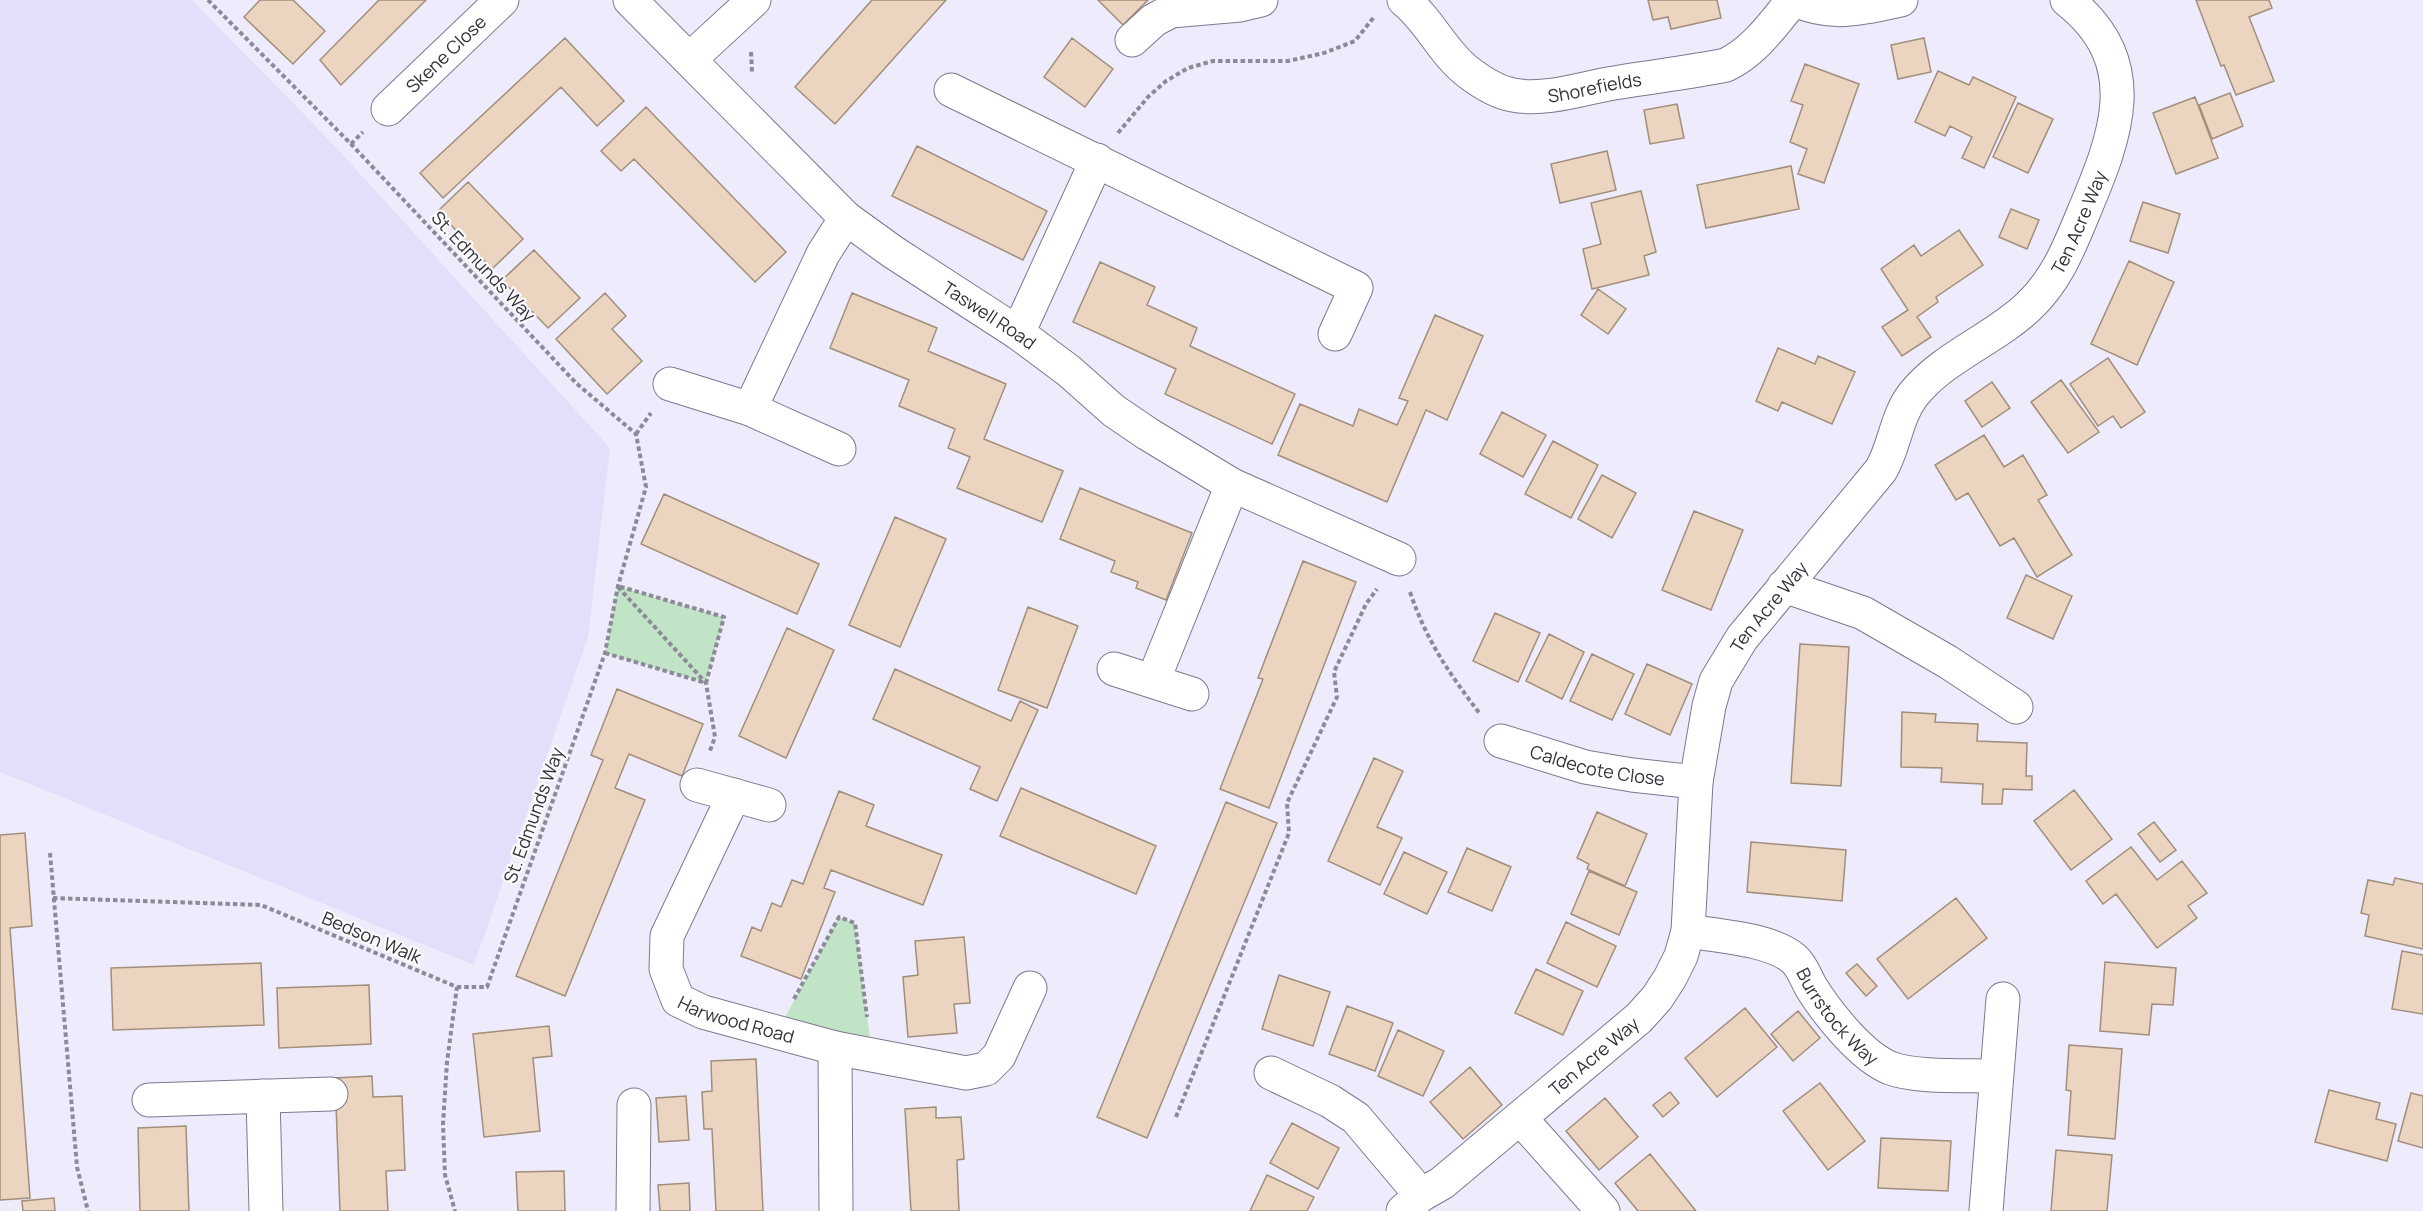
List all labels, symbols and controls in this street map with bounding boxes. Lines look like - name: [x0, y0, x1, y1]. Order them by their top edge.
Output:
- street label: Skene Close: [400, 10, 491, 98]
- street label: Shorefields: [1546, 67, 1643, 108]
- street label: Ten Acre Way: [2045, 166, 2112, 279]
- street label: St. Edmunds Way: [427, 206, 542, 327]
- street label: Taswell Road: [938, 275, 1041, 354]
- street label: Ten Acre Way: [1724, 556, 1813, 657]
- street label: Caldecote Close: [1527, 739, 1666, 791]
- street label: St. Edmunds Way: [497, 743, 569, 886]
- street label: Bedson Walk: [319, 905, 426, 969]
- street label: Burrstock Way: [1791, 964, 1884, 1070]
- street label: Harwood Road: [674, 990, 797, 1048]
- street label: Ten Acre Way: [1543, 1011, 1644, 1101]

